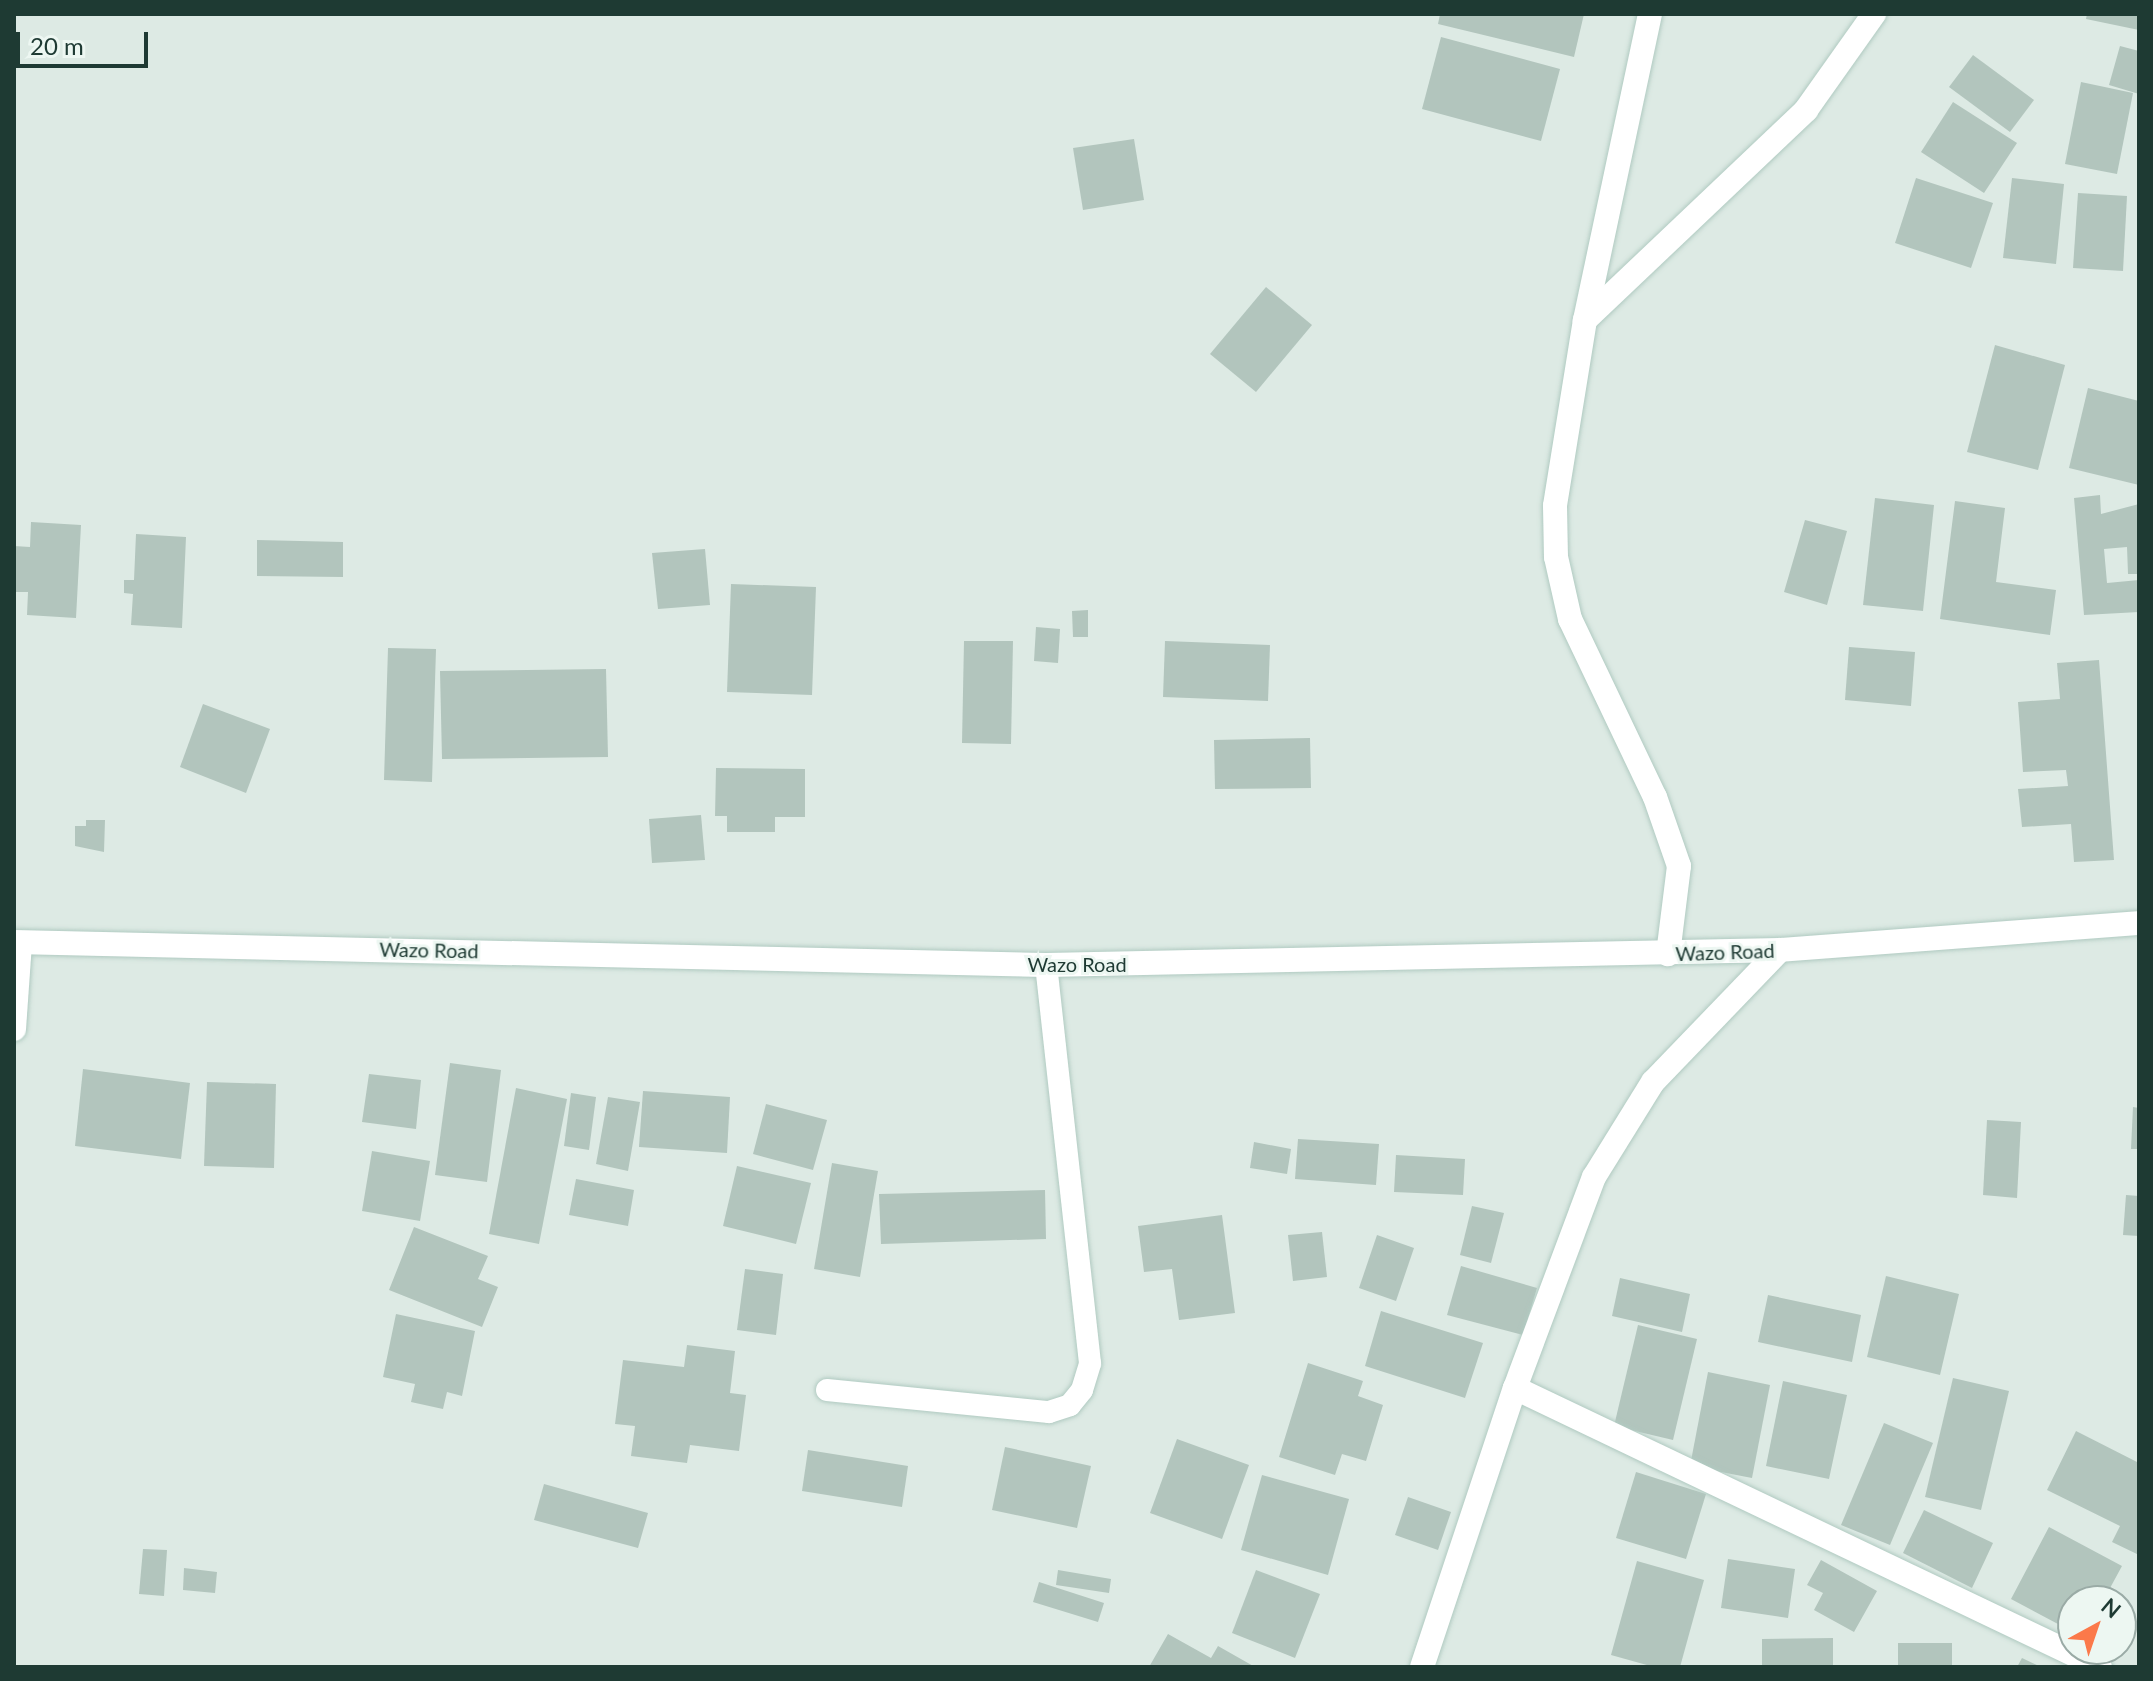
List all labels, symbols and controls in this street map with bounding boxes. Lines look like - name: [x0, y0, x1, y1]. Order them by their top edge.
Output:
- scale bar: [20, 16, 152, 66]
- text: 20 m: [30, 31, 84, 60]
- street label: Wazo Road: [379, 937, 479, 963]
- street label: Wazo Road: [1675, 938, 1775, 966]
- street label: Wazo Road: [1027, 952, 1127, 976]
- north arrow: [2057, 1585, 2137, 1665]
- text: N: [2096, 1592, 2127, 1624]

